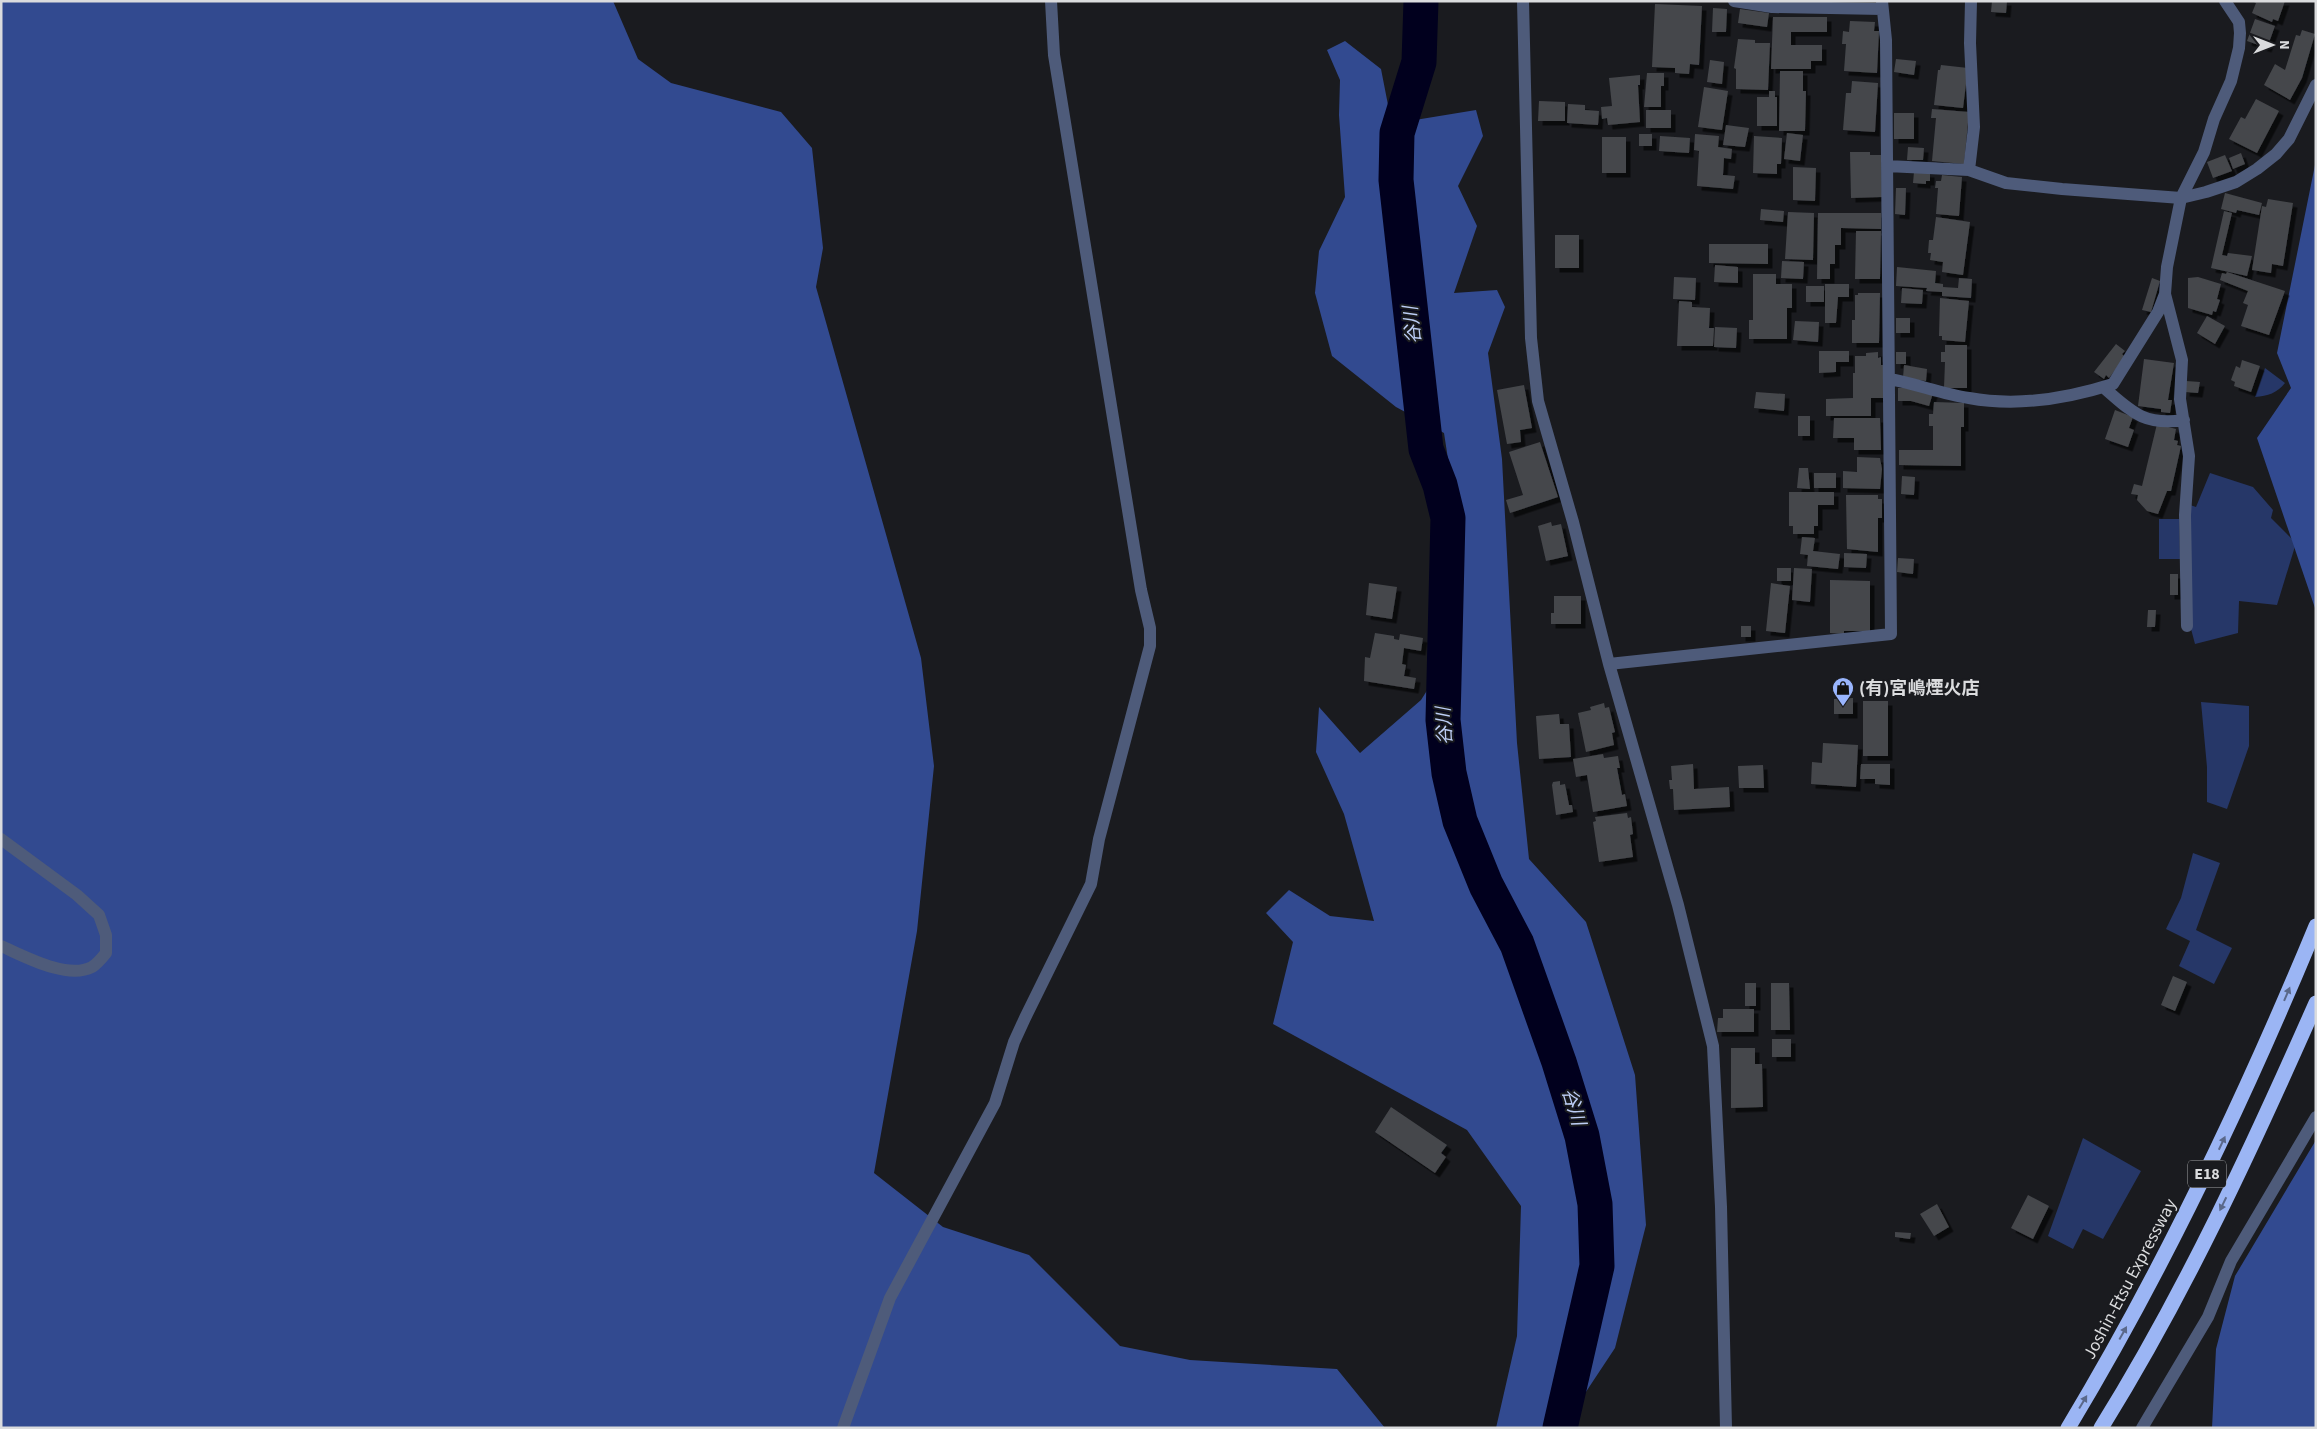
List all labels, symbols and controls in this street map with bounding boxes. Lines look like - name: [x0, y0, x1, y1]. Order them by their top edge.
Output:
- north arrow: [2247, 20, 2297, 70]
- text: N: [2274, 40, 2294, 50]
- water label: 谷川: [1397, 303, 1428, 345]
- shop icon: (有)宮嶋煙火店: [1831, 676, 1855, 707]
- place label: (有)宮嶋煙火店: [1859, 676, 1979, 701]
- water label: 谷川: [1430, 704, 1459, 746]
- one-way arrow: [2284, 987, 2292, 1001]
- water label: 谷川: [1555, 1085, 1592, 1131]
- one-way arrow: [2218, 1136, 2226, 1150]
- road number: E18: [2188, 1160, 2226, 1188]
- street label: Joshin-Etsu Expressway: [2077, 1194, 2183, 1364]
- one-way arrow: [2219, 1197, 2227, 1211]
- one-way arrow: [2118, 1327, 2127, 1340]
- one-way arrow: [2079, 1395, 2088, 1408]

